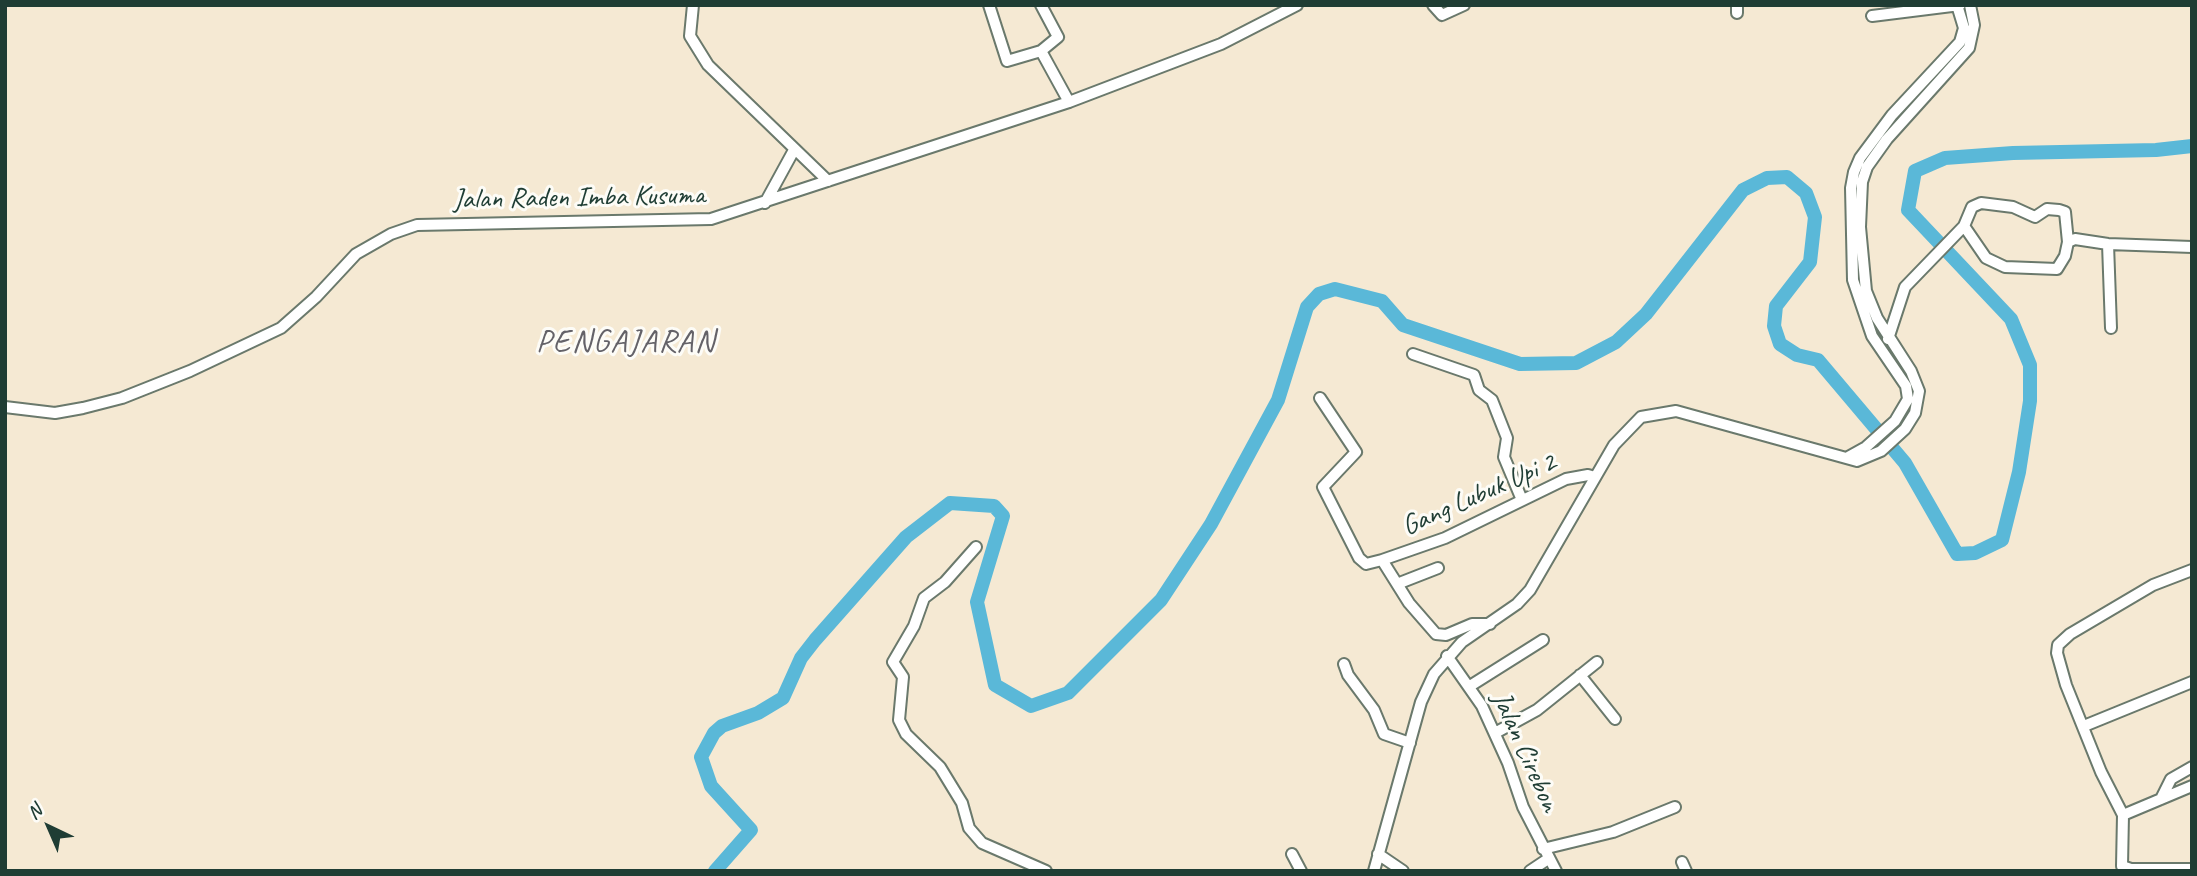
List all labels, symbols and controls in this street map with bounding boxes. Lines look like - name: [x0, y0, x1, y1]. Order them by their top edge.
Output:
- street label: Jalan Raden Imba Kusuma: [453, 179, 705, 217]
- district label: PENGAJARAN: [538, 324, 714, 362]
- street label: Gang Lubuk Upi 2: [1397, 446, 1561, 544]
- street label: Jalan Cirebon: [1484, 687, 1566, 817]
- north arrow: [14, 792, 84, 862]
- text: N: [22, 799, 47, 825]

